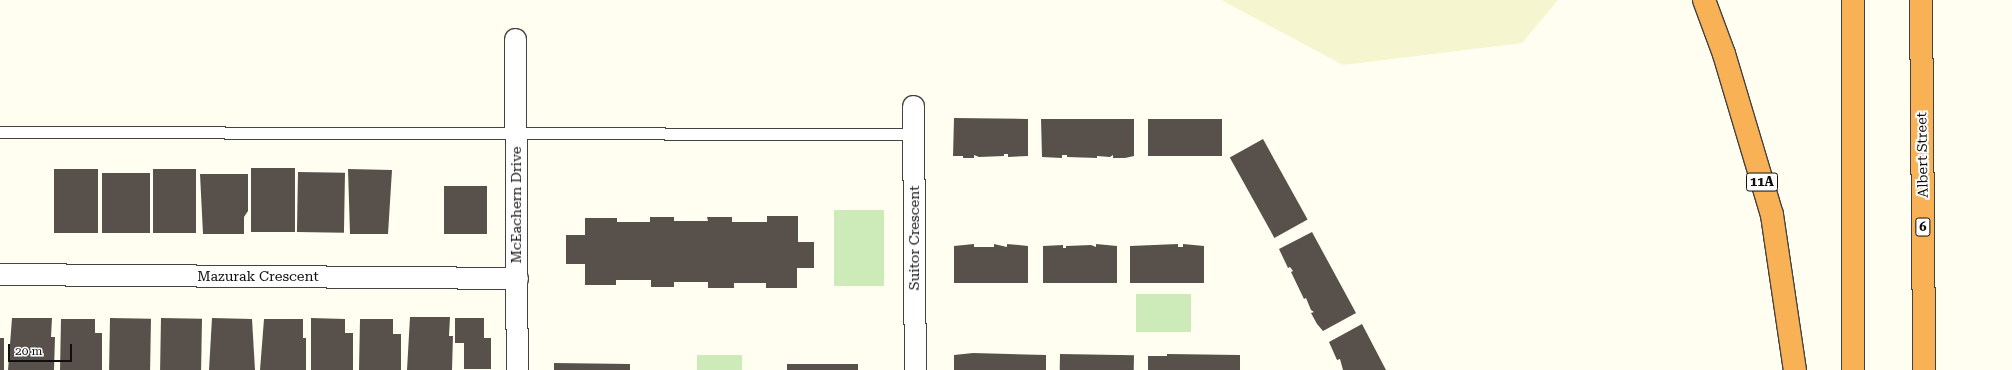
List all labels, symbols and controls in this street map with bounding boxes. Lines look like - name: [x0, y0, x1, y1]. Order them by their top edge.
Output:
- street label: Albert Street: [1913, 112, 1931, 198]
- street label: McEachern Drive: [508, 147, 524, 263]
- road number: 11A: [1746, 171, 1778, 193]
- street label: Suitor Crescent: [906, 186, 922, 290]
- road number: 6: [1915, 216, 1931, 238]
- street label: Mazurak Crescent: [197, 268, 319, 284]
- scale bar: [10, 336, 74, 362]
- text: 20 m: [15, 344, 42, 358]

